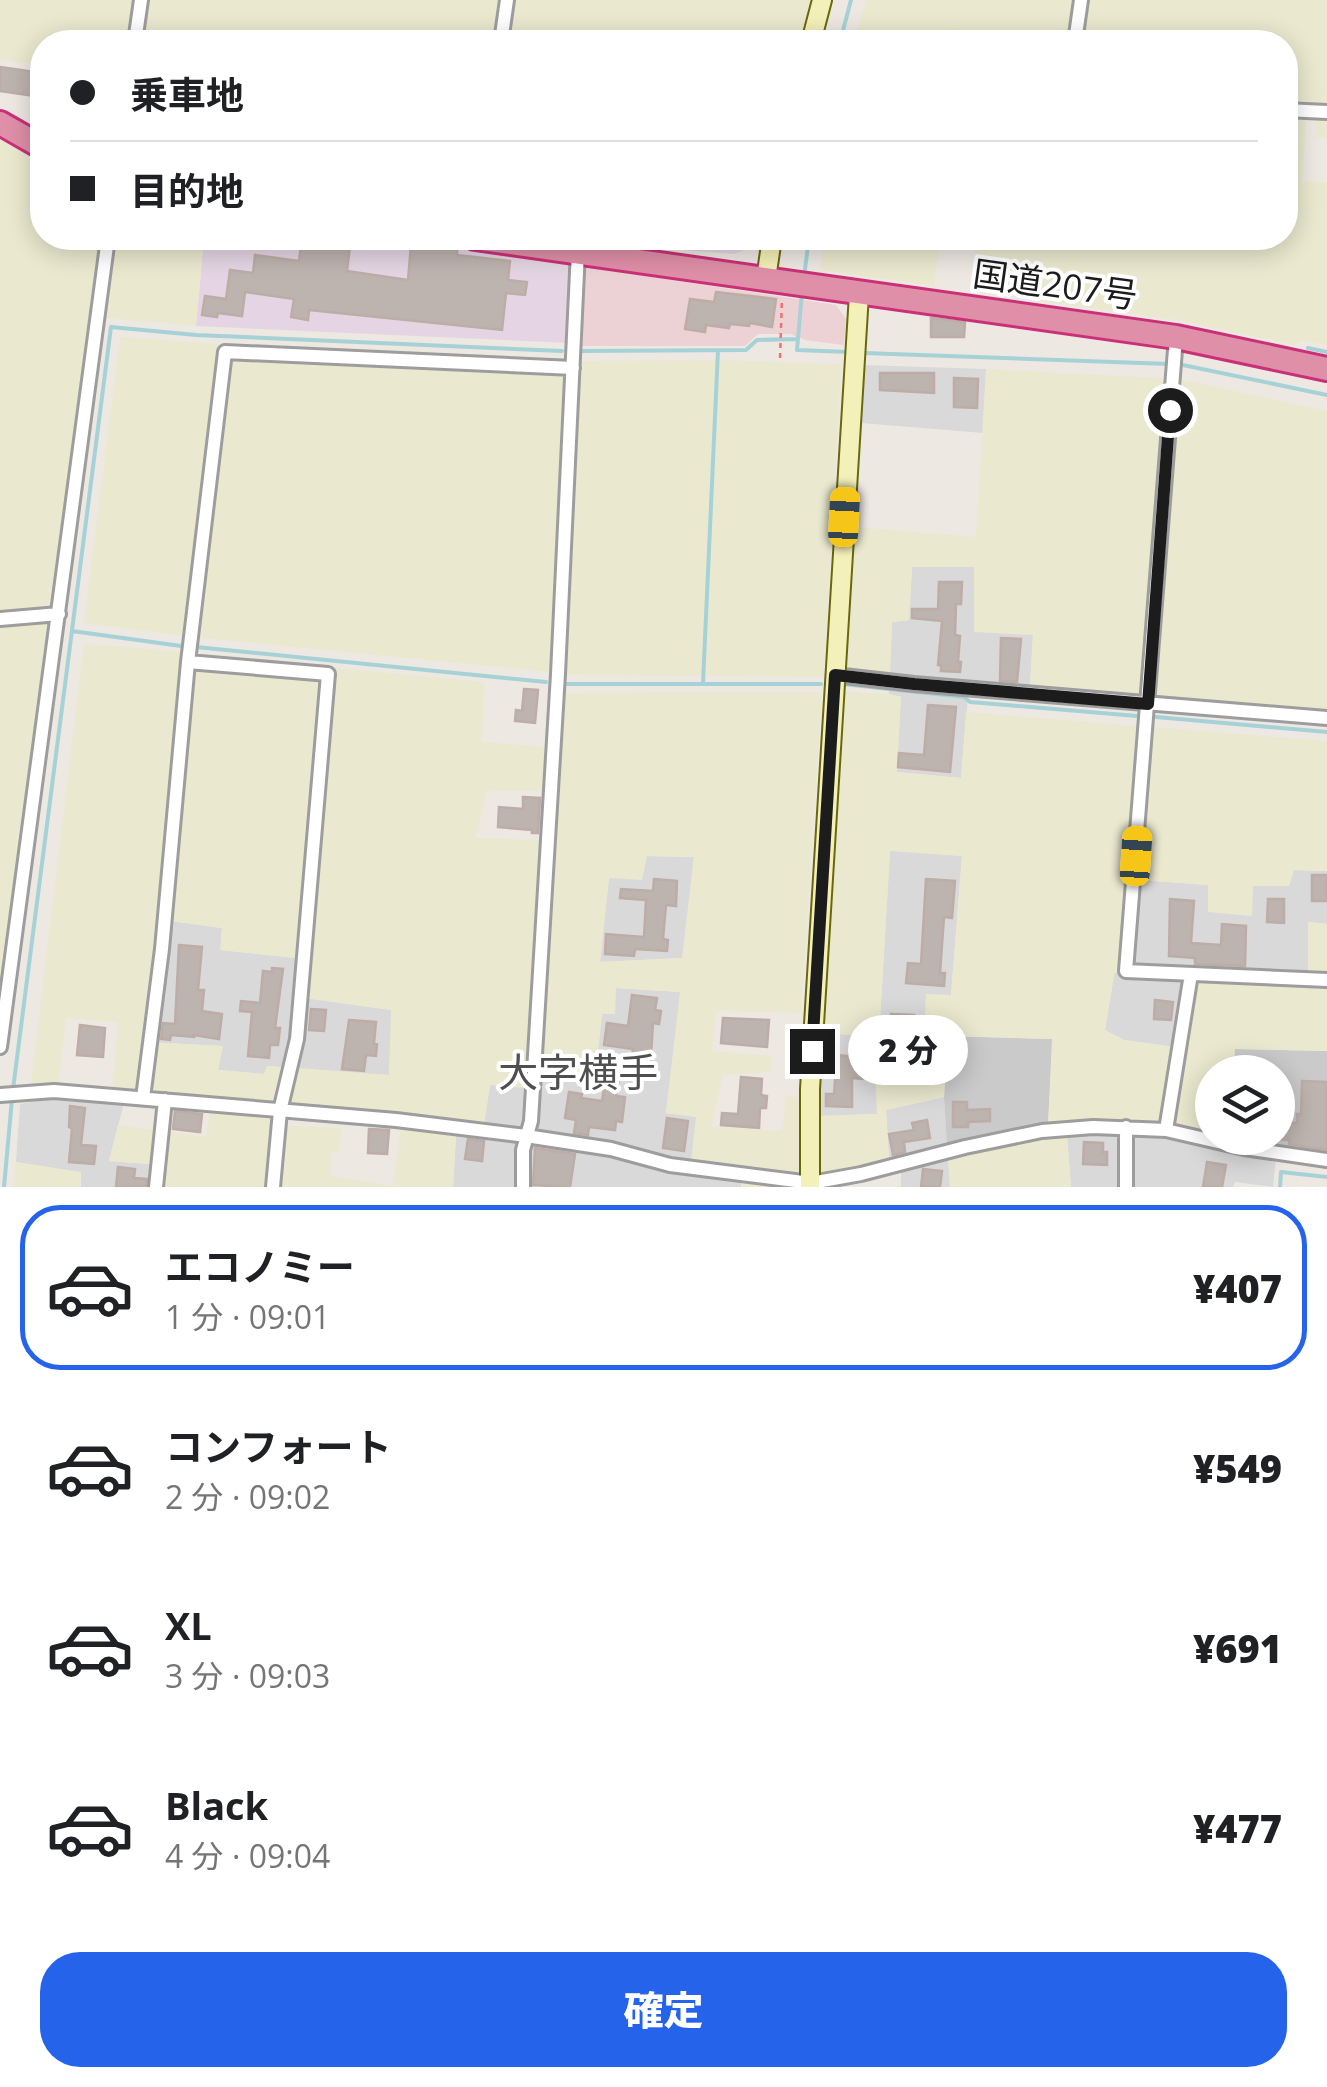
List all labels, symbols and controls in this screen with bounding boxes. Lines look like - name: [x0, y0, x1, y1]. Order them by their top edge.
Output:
- text: 乗車地: [130, 68, 244, 120]
- text: 目的地: [130, 164, 244, 216]
- street label: 国道207号: [970, 249, 1140, 318]
- route start: [1148, 388, 1193, 433]
- car: [827, 486, 861, 548]
- car: [1119, 825, 1153, 887]
- callout: 2 分: [847, 1016, 967, 1086]
- text: 2 分: [878, 1028, 938, 1071]
- route end: [790, 1029, 835, 1074]
- district label: 大字横手: [498, 1044, 658, 1099]
- map controls: [1195, 1055, 1295, 1155]
- button: layers: [1195, 1055, 1295, 1155]
- text: エコノミー: [165, 1240, 355, 1292]
- icon: car: [45, 1243, 135, 1333]
- text: ¥407: [1193, 1262, 1282, 1314]
- text: 1 分 · 09:01: [165, 1295, 330, 1338]
- text: コンフォート: [165, 1420, 392, 1472]
- icon: car: [45, 1423, 135, 1513]
- text: ¥549: [1193, 1442, 1282, 1494]
- text: 2 分 · 09:02: [165, 1475, 330, 1518]
- text: XL: [165, 1599, 212, 1651]
- icon: car: [45, 1603, 135, 1693]
- text: ¥691: [1193, 1622, 1282, 1674]
- text: 3 分 · 09:03: [165, 1654, 330, 1697]
- text: Black: [165, 1779, 268, 1831]
- icon: car: [45, 1783, 135, 1873]
- text: ¥477: [1193, 1802, 1282, 1854]
- text: 4 分 · 09:04: [165, 1834, 330, 1877]
- button: 確定: [40, 1952, 1287, 2067]

